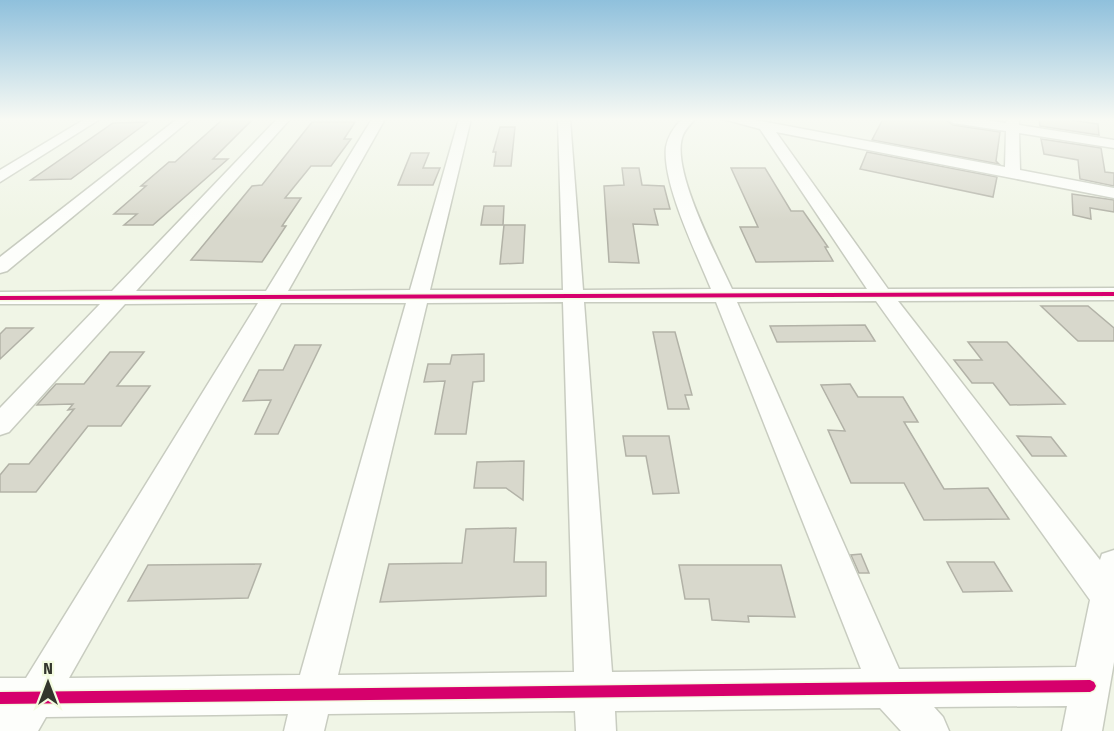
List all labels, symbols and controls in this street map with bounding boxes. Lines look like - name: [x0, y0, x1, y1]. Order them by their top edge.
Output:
- north arrow: [18, 653, 78, 713]
- text: N: [43, 659, 53, 678]

